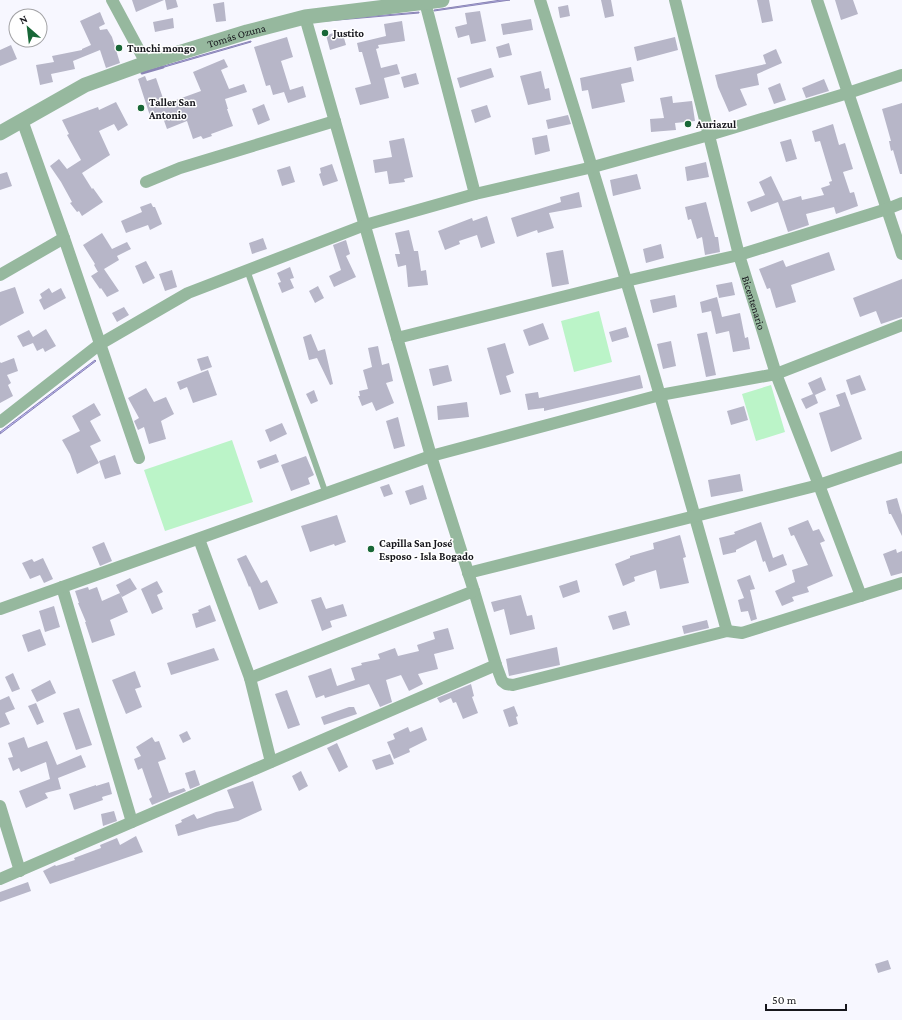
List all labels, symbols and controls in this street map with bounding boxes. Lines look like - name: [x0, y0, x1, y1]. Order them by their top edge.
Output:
- north arrow: [8, 8, 48, 48]
- text: N: [17, 12, 30, 26]
- street label: Tomás Ozuna: [206, 21, 267, 50]
- place label: Justito: [332, 27, 364, 39]
- marker: Justito: [320, 28, 330, 38]
- place label: Tunchi mongo: [127, 42, 195, 54]
- marker: Tunchi mongo: [114, 43, 124, 53]
- place label: Taller San Antonio: [148, 96, 196, 121]
- marker: Taller San Antonio: [136, 103, 146, 113]
- place label: Auriazul: [695, 118, 737, 130]
- marker: Auriazul: [683, 119, 693, 129]
- street label: Bicentenario: [740, 274, 768, 332]
- place label: Capilla San José Esposo - Isla Bogado: [379, 537, 474, 562]
- marker: Capilla San José Esposo - Isla Bogado: [366, 544, 376, 554]
- scale bar: [766, 986, 846, 1012]
- text: 50 m: [772, 993, 797, 1007]

